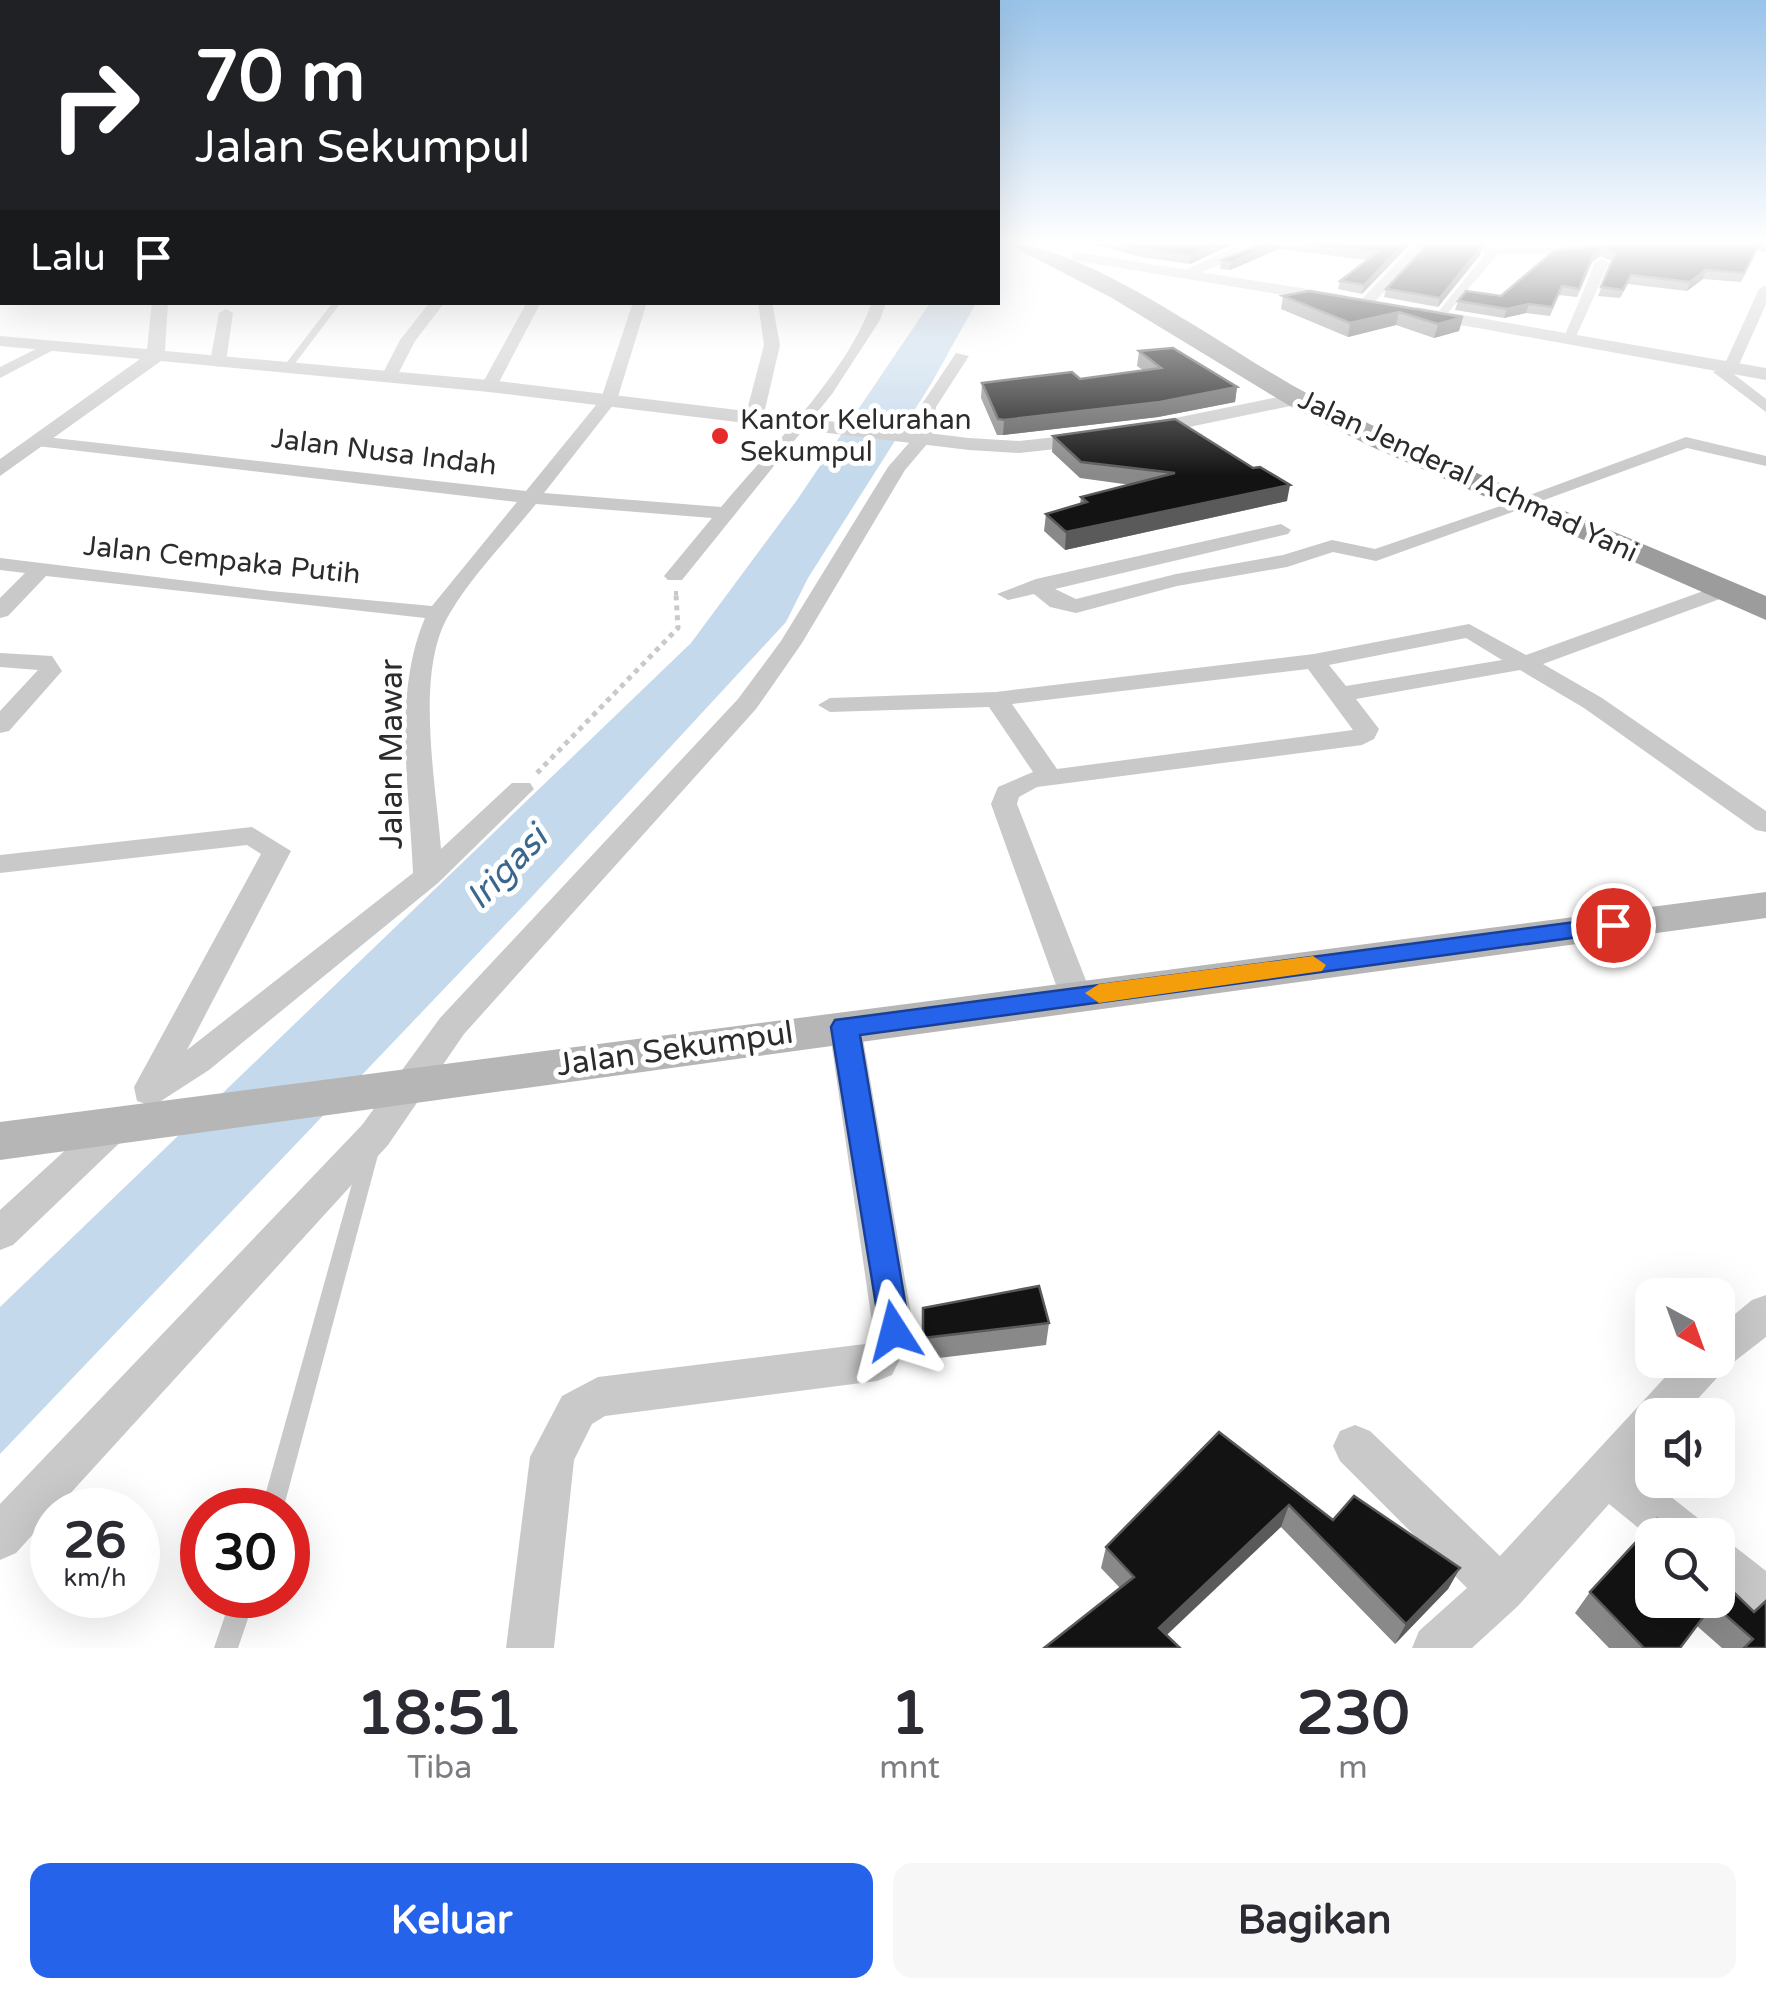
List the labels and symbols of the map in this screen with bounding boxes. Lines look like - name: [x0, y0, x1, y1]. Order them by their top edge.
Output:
- street label: Jalan Jenderal Achmad Yani: [1293, 382, 1643, 570]
- place label: Kantor Kelurahan Sekumpul: [740, 403, 972, 469]
- street label: Jalan Nusa Indah: [269, 421, 499, 483]
- marker: Kantor Kelurahan Sekumpul: [709, 425, 731, 447]
- street label: Jalan Cempaka Putih: [82, 529, 362, 591]
- street label: Jalan Mawar: [373, 658, 411, 849]
- water label: Irigasi: [458, 815, 559, 918]
- pin: [1571, 883, 1656, 968]
- street label: Jalan Sekumpul: [554, 1014, 796, 1084]
- north arrow: [1635, 1278, 1735, 1378]
- position arrow: [842, 1279, 946, 1383]
- speed limit sign: 30: [180, 1488, 310, 1618]

